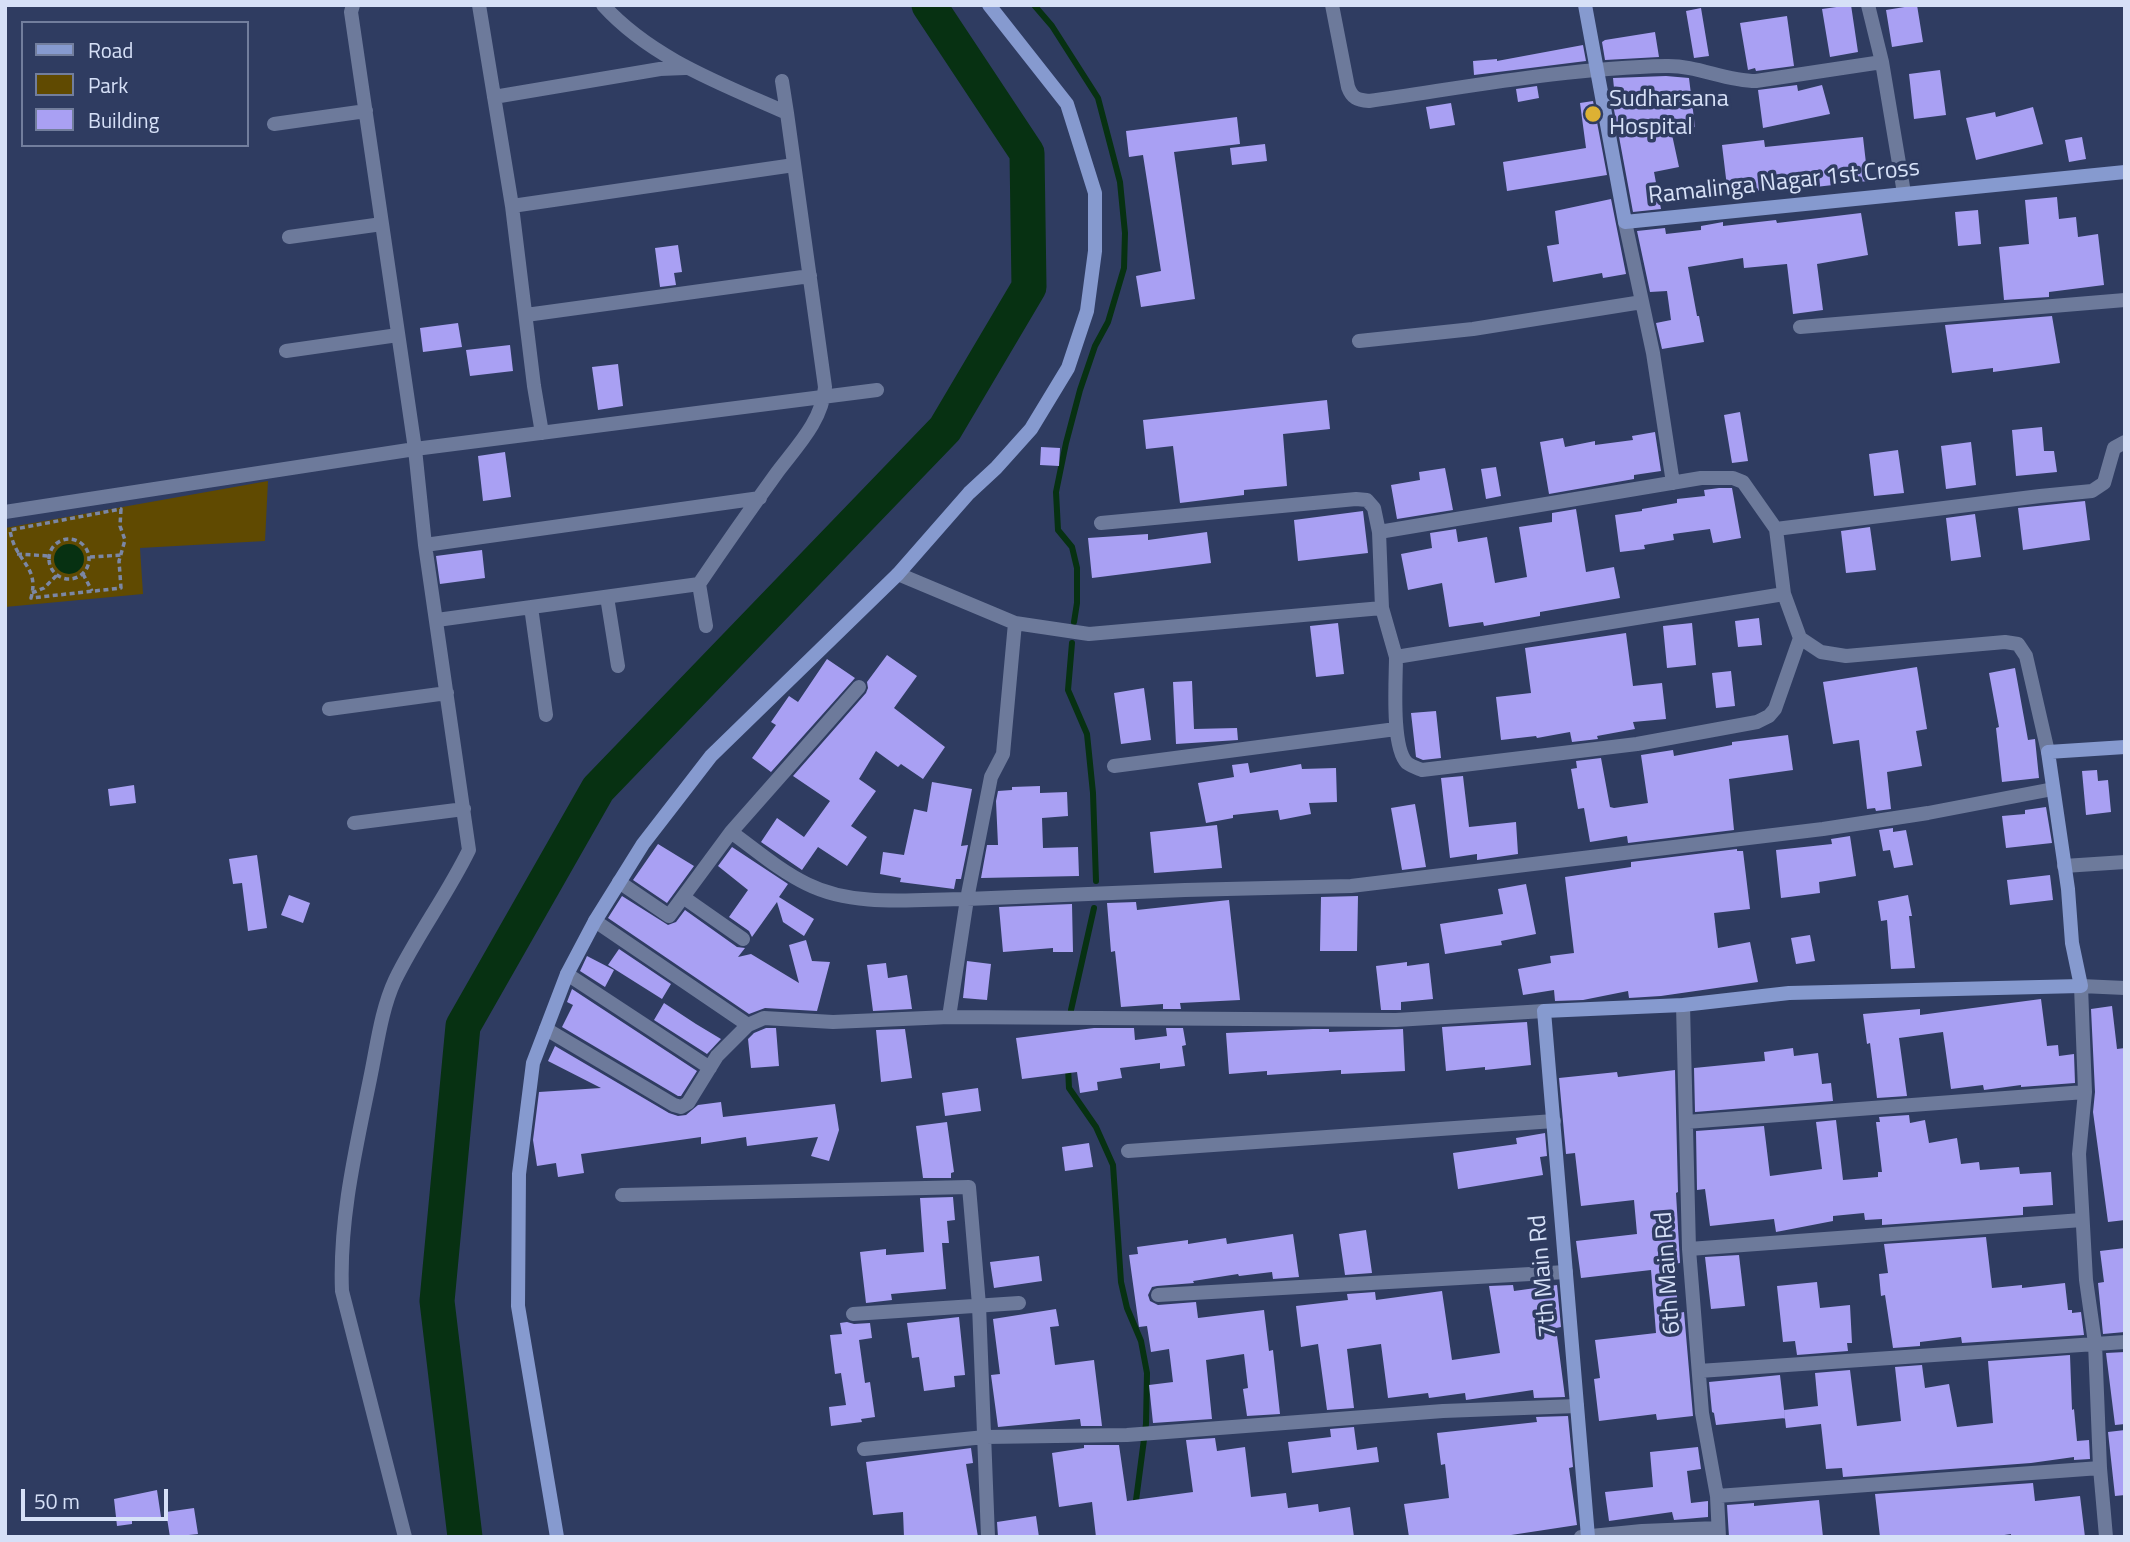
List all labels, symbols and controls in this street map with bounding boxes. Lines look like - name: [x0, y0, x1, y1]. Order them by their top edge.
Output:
- legend: [21, 21, 248, 147]
- text: Road: [88, 34, 133, 66]
- text: Park: [88, 69, 128, 101]
- place label: Sudharsana Hospital: [1609, 86, 1729, 142]
- text: Building: [88, 104, 159, 136]
- marker: Sudharsana Hospital: [1583, 104, 1603, 124]
- street label: Ramalinga Nagar 1st Cross: [1647, 154, 1921, 212]
- street label: 6th Main Rd: [1650, 1211, 1688, 1335]
- street label: 7th Main Rd: [1524, 1214, 1564, 1338]
- scale bar: [24, 1476, 172, 1520]
- text: 50 m: [34, 1485, 80, 1517]

